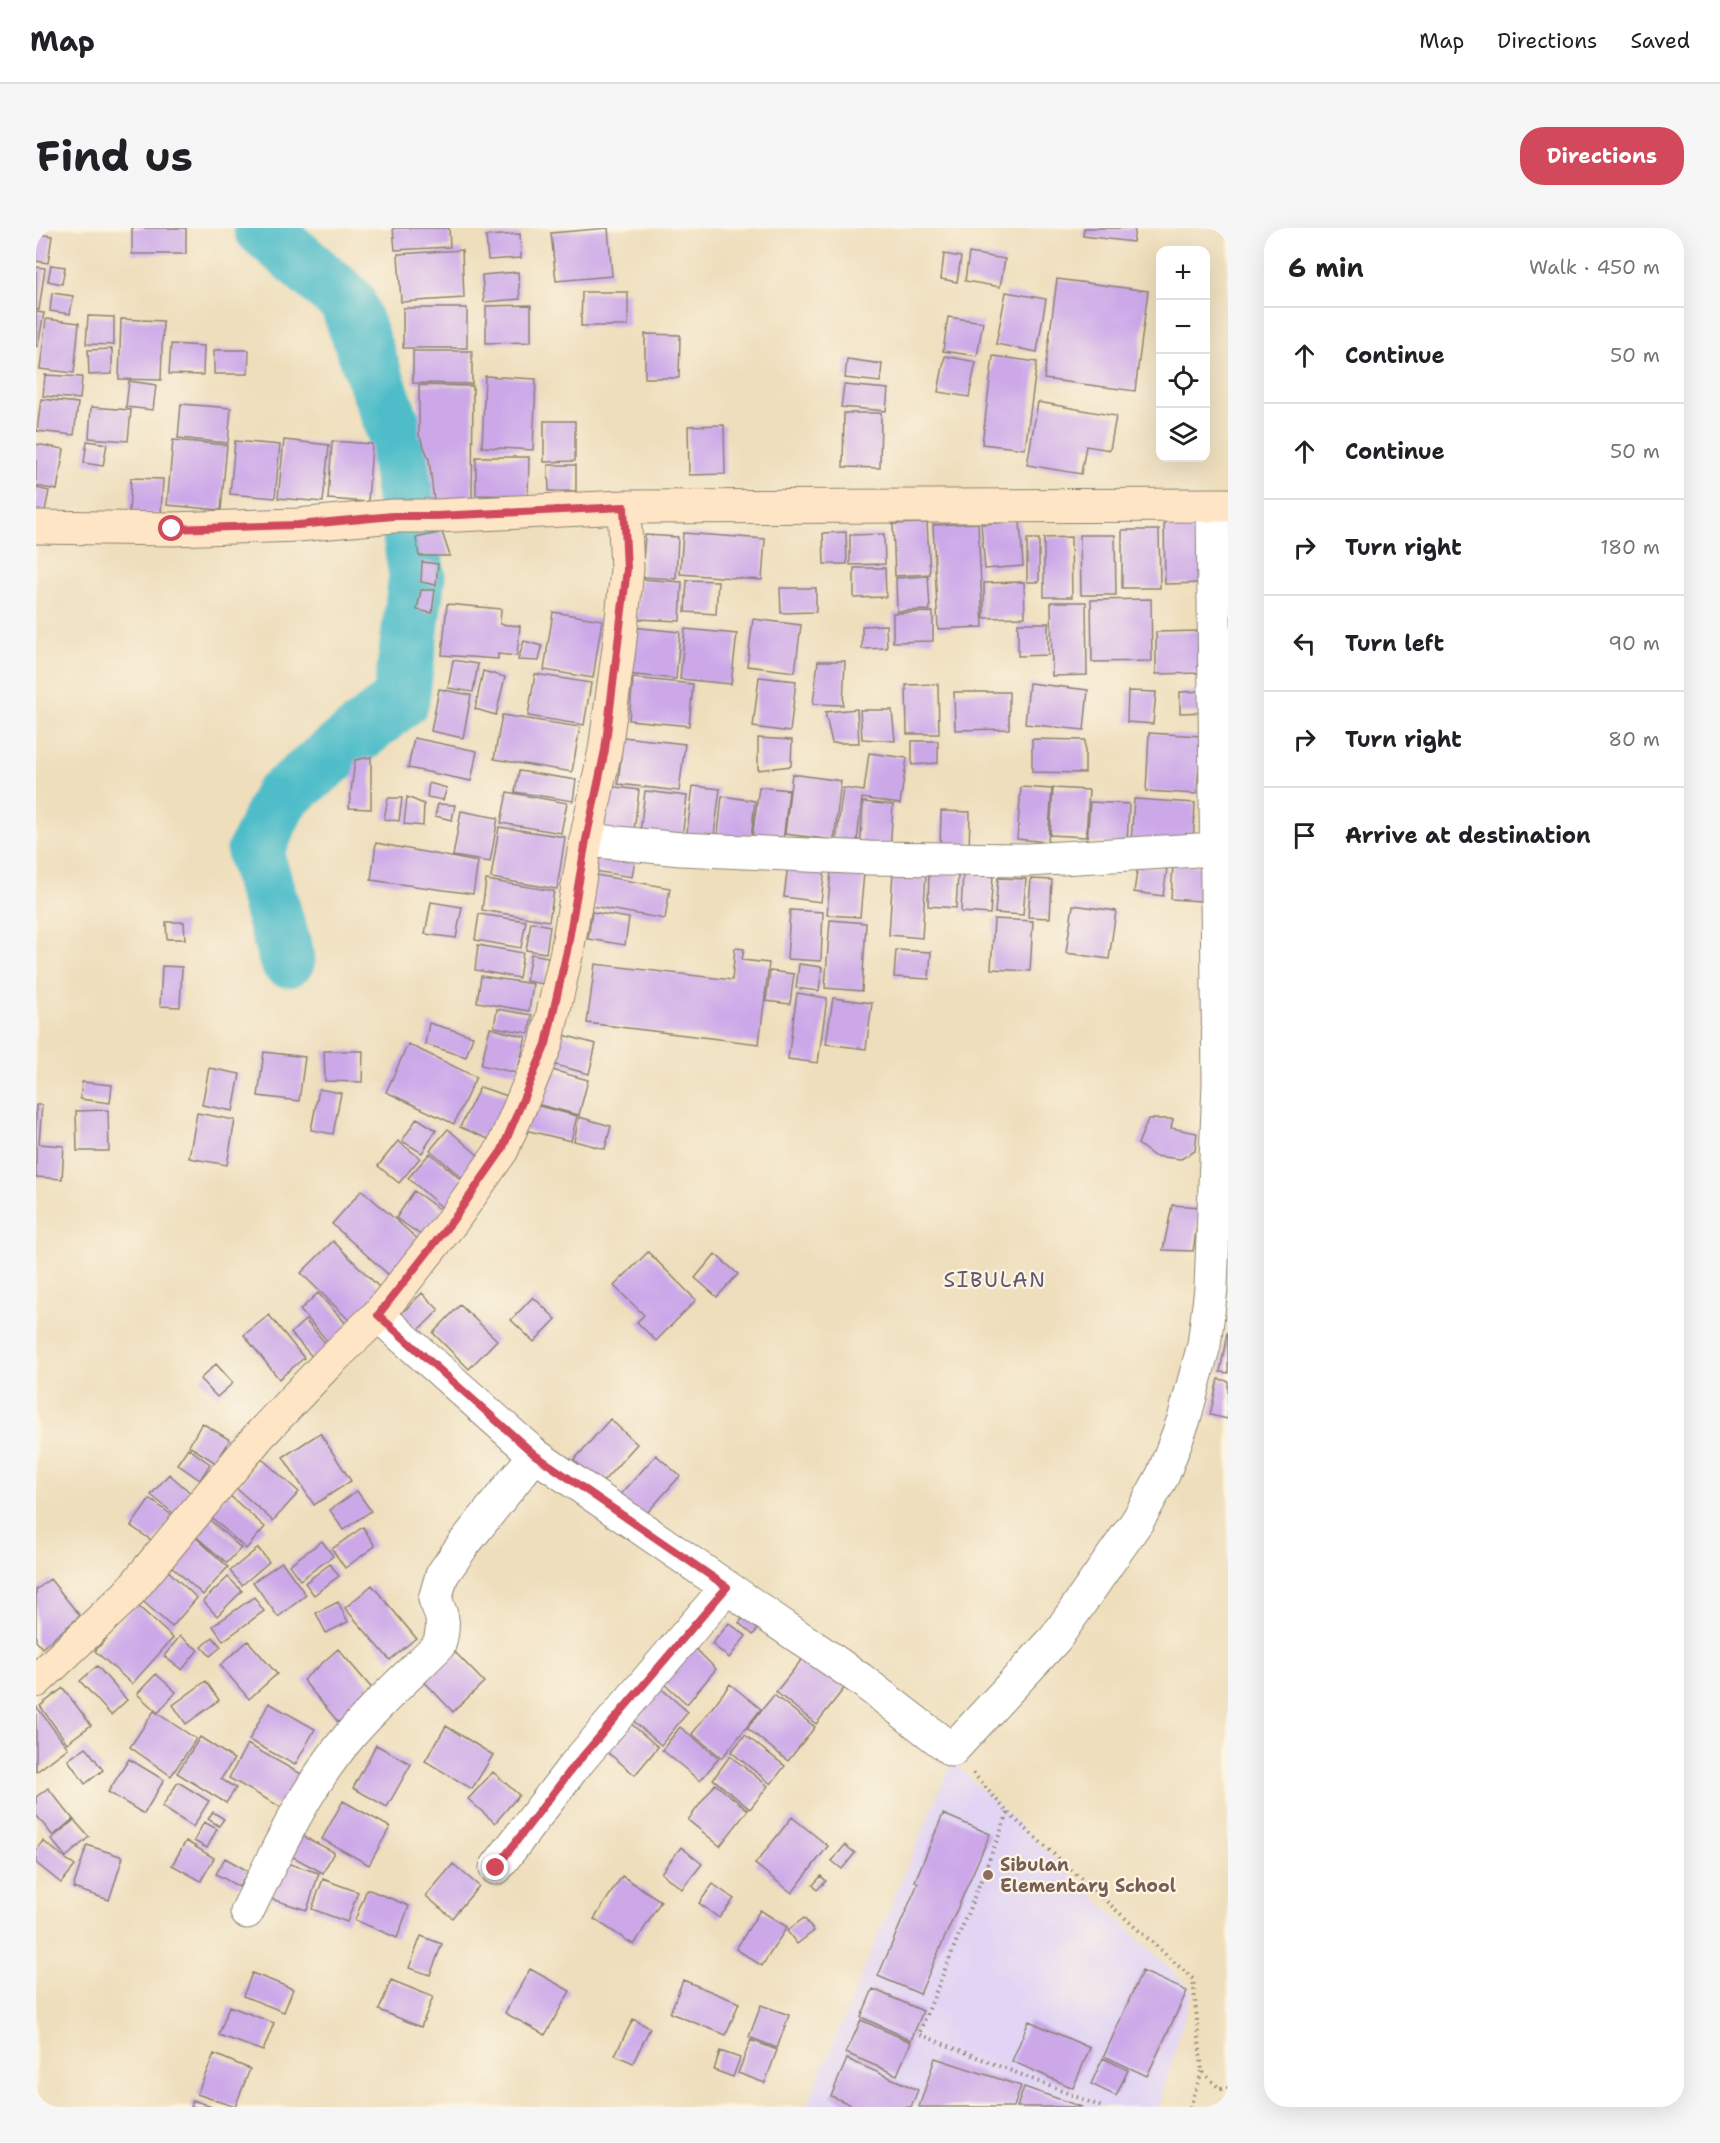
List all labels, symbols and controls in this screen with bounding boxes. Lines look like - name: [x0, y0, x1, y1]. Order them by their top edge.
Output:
- text: Map: [30, 22, 95, 60]
- text: Map: [1419, 27, 1464, 55]
- text: Directions: [1497, 27, 1597, 55]
- text: Saved: [1630, 27, 1690, 55]
- button: Directions: [1520, 127, 1684, 185]
- text: Find us: [36, 128, 193, 184]
- map controls: [1156, 246, 1210, 462]
- button: +: [1156, 246, 1210, 300]
- text: 6 min: [1288, 250, 1364, 285]
- text: Walk · 450 m: [1529, 254, 1660, 280]
- button: −: [1156, 300, 1210, 354]
- icon: ahead: [1288, 339, 1321, 372]
- text: Continue: [1345, 341, 1445, 370]
- text: 50 m: [1610, 342, 1660, 368]
- button: locate: [1156, 354, 1210, 408]
- button: layers: [1156, 408, 1210, 462]
- icon: ahead: [1288, 435, 1321, 468]
- text: Continue: [1345, 437, 1445, 466]
- text: 50 m: [1610, 438, 1660, 464]
- route start: [158, 515, 184, 541]
- icon: right: [1288, 531, 1321, 564]
- text: Turn right: [1345, 533, 1462, 562]
- text: 180 m: [1600, 534, 1660, 560]
- icon: left: [1288, 627, 1321, 660]
- text: Turn left: [1345, 629, 1444, 658]
- text: 90 m: [1608, 630, 1660, 656]
- icon: right: [1288, 723, 1321, 756]
- text: Turn right: [1345, 725, 1462, 754]
- text: 80 m: [1608, 726, 1660, 752]
- icon: arrive: [1288, 819, 1321, 852]
- text: Arrive at destination: [1345, 821, 1591, 850]
- district label: SIBULAN: [944, 1266, 1046, 1294]
- place label: Sibulan Elementary School: [1000, 1853, 1176, 1898]
- route end: [482, 1854, 508, 1880]
- marker: Sibulan Elementary School: [981, 1868, 995, 1882]

